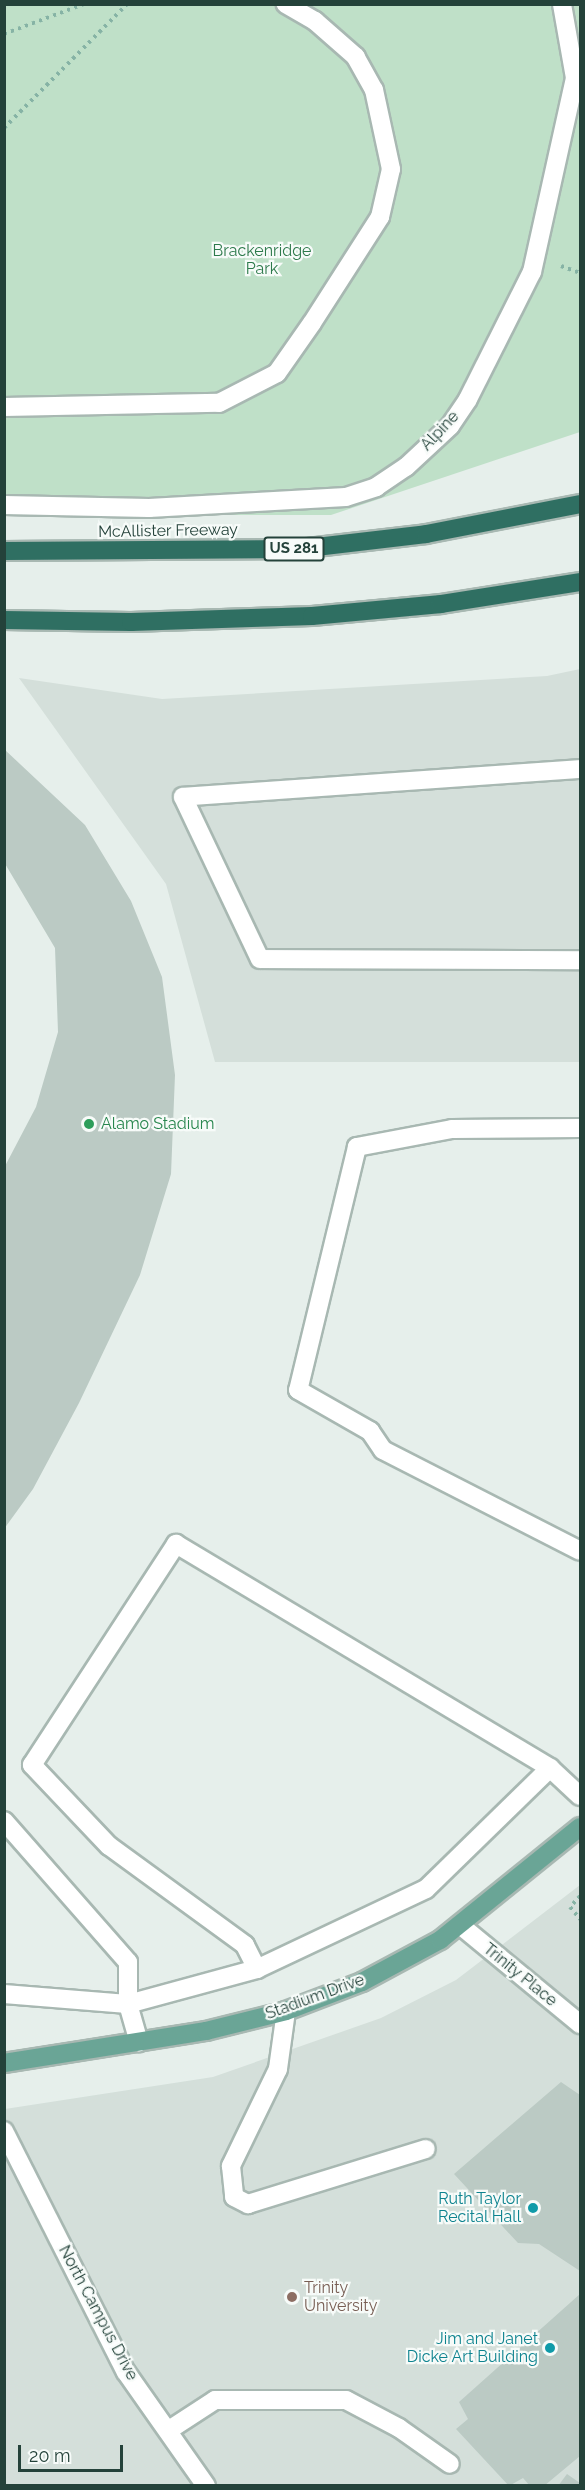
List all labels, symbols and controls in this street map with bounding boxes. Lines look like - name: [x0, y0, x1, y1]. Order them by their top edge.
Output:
- park label: Brackenridge Park: [213, 241, 311, 279]
- street label: Alpine: [417, 407, 463, 455]
- street label: McAllister Freeway: [98, 520, 238, 542]
- road number: US 281: [262, 537, 326, 561]
- place label: Alamo Stadium: [101, 1114, 214, 1134]
- marker: Alamo Stadium: [82, 1117, 96, 1131]
- street label: Trinity Place: [479, 1939, 561, 2011]
- street label: Stadium Drive: [263, 1970, 367, 2024]
- place label: Ruth Taylor Recital Hall: [437, 2189, 521, 2227]
- marker: Ruth Taylor Recital Hall: [526, 2201, 540, 2215]
- street label: North Campus Drive: [54, 2242, 142, 2384]
- place label: Trinity University: [304, 2278, 377, 2316]
- marker: Trinity University: [285, 2290, 299, 2304]
- place label: Jim and Janet Dicke Art Building: [406, 2329, 538, 2367]
- marker: Jim and Janet Dicke Art Building: [543, 2341, 557, 2355]
- scale bar: [21, 2433, 126, 2471]
- text: 20 m: [29, 2445, 71, 2466]

